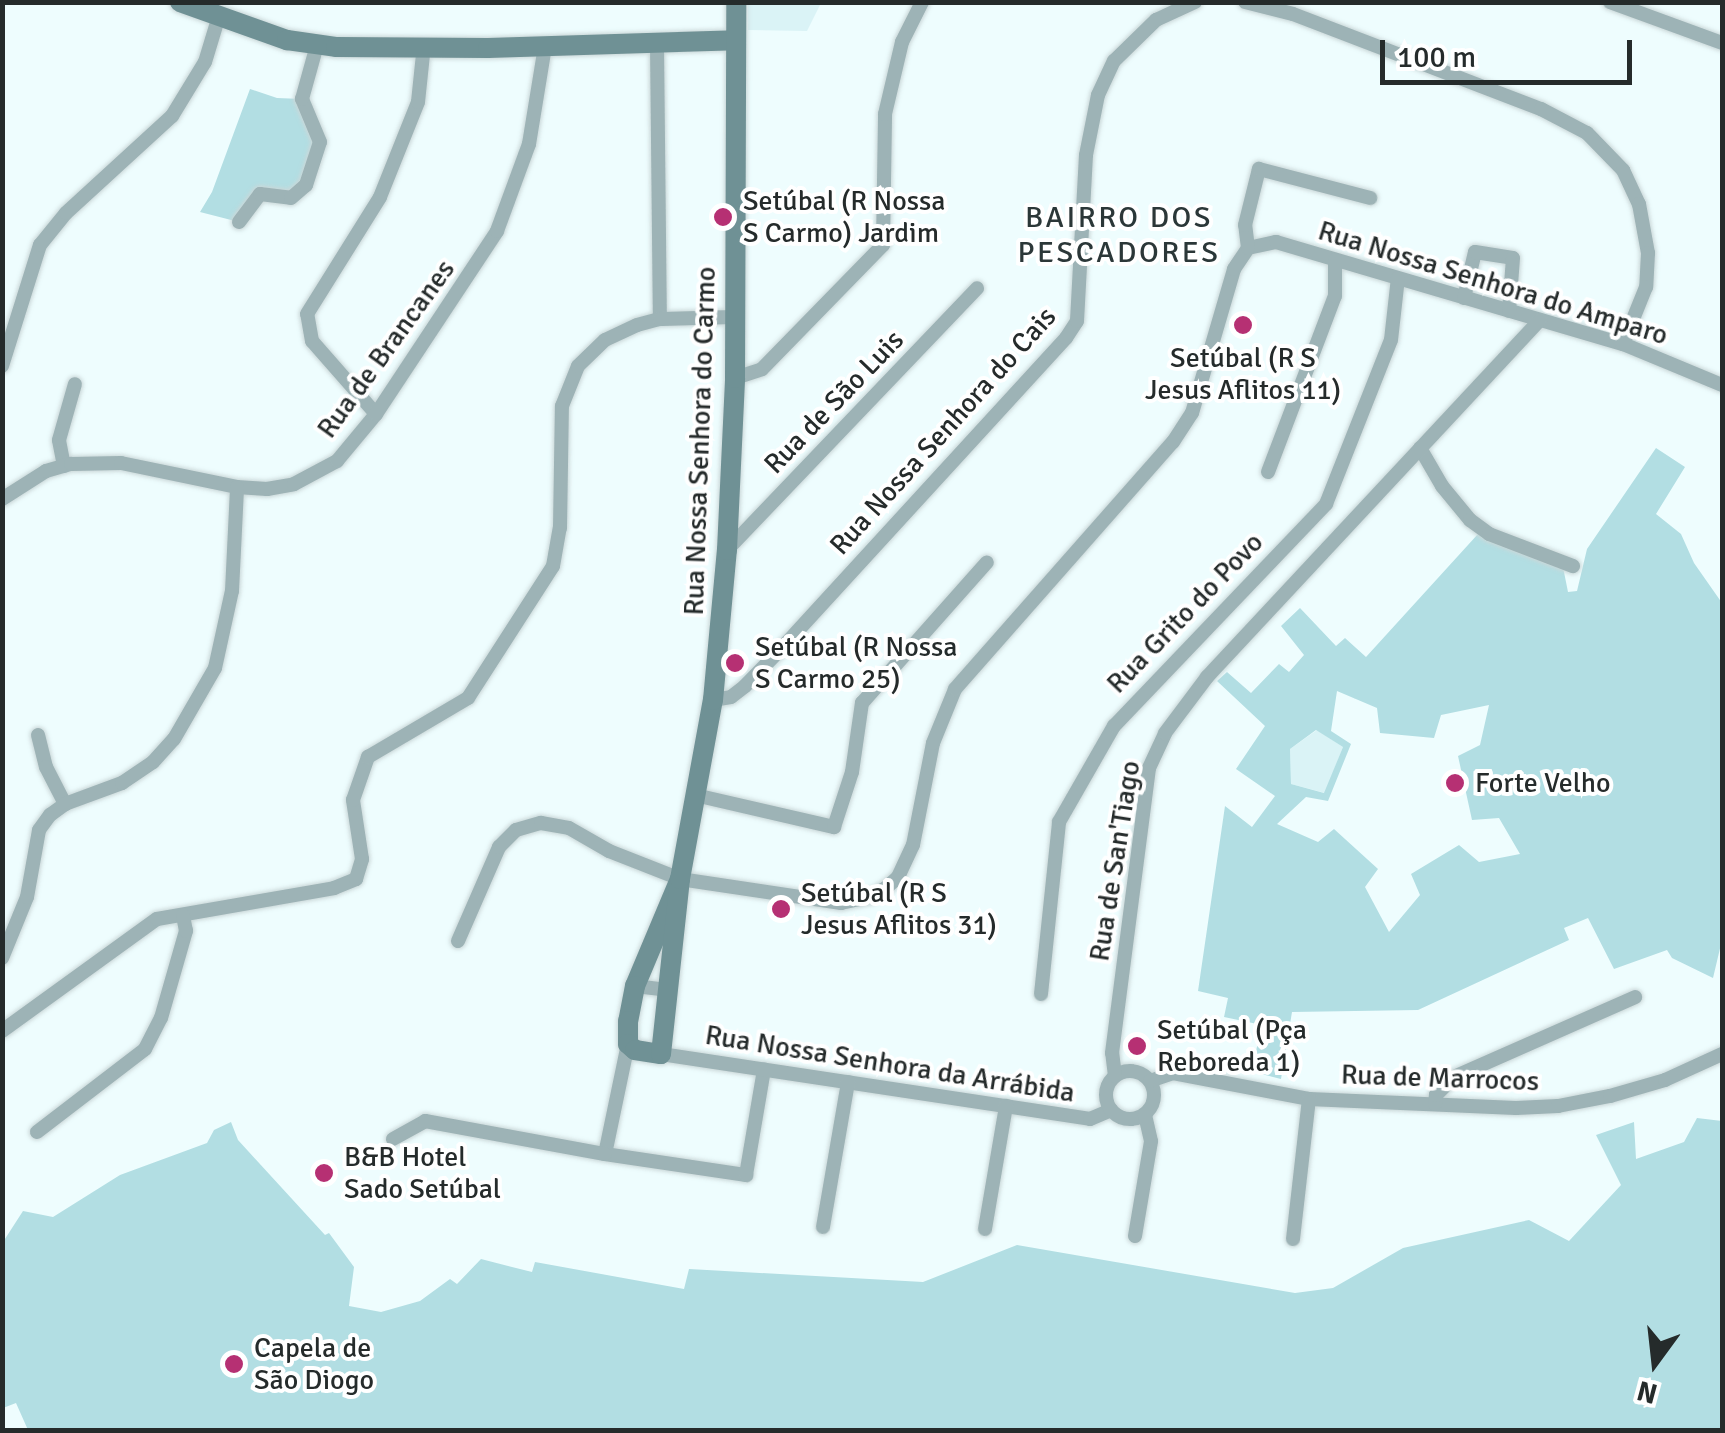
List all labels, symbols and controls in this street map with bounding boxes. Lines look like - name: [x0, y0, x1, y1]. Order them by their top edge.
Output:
- scale bar: [1385, 20, 1638, 82]
- text: 100 m: [1397, 39, 1476, 76]
- place label: Setúbal (R Nossa S Carmo) Jardim: [743, 184, 946, 250]
- district label: BAIRRO DOS PESCADORES: [1018, 200, 1220, 270]
- marker: Setúbal (R Nossa S Carmo) Jardim: [712, 206, 734, 228]
- street label: Rua Nossa Senhora do Amparo: [1314, 214, 1672, 352]
- street label: Rua de Brancanes: [310, 253, 462, 445]
- street label: Rua Nossa Senhora do Carmo: [677, 266, 723, 616]
- street label: Rua Nossa Senhora do Cais: [823, 300, 1063, 562]
- marker: Setúbal (R S Jesus Aflitos 11): [1232, 314, 1254, 336]
- street label: Rua de São Luis: [757, 323, 911, 481]
- place label: Setúbal (R S Jesus Aflitos 11): [1145, 341, 1341, 407]
- street label: Rua Grito do Povo: [1100, 526, 1270, 700]
- place label: Setúbal (R Nossa S Carmo 25): [755, 630, 958, 696]
- marker: Setúbal (R Nossa S Carmo 25): [724, 652, 746, 674]
- street label: Rua de San'Tiago: [1083, 758, 1147, 964]
- place label: Forte Velho: [1475, 766, 1611, 800]
- marker: Forte Velho: [1444, 772, 1466, 794]
- place label: Setúbal (R S Jesus Aflitos 31): [801, 876, 997, 942]
- marker: Setúbal (R S Jesus Aflitos 31): [770, 898, 792, 920]
- place label: Setúbal (Pça Reboreda 1): [1157, 1013, 1307, 1079]
- street label: Rua Nossa Senhora da Arrábida: [703, 1018, 1077, 1110]
- marker: Setúbal (Pça Reboreda 1): [1126, 1035, 1148, 1057]
- street label: Rua de Marrocos: [1340, 1058, 1540, 1098]
- place label: B&B Hotel Sado Setúbal: [344, 1140, 501, 1206]
- marker: B&B Hotel Sado Setúbal: [313, 1162, 335, 1184]
- north arrow: [1605, 1313, 1705, 1413]
- place label: Capela de São Diogo: [254, 1331, 374, 1397]
- marker: Capela de São Diogo: [223, 1353, 245, 1375]
- text: N: [1633, 1373, 1661, 1411]

